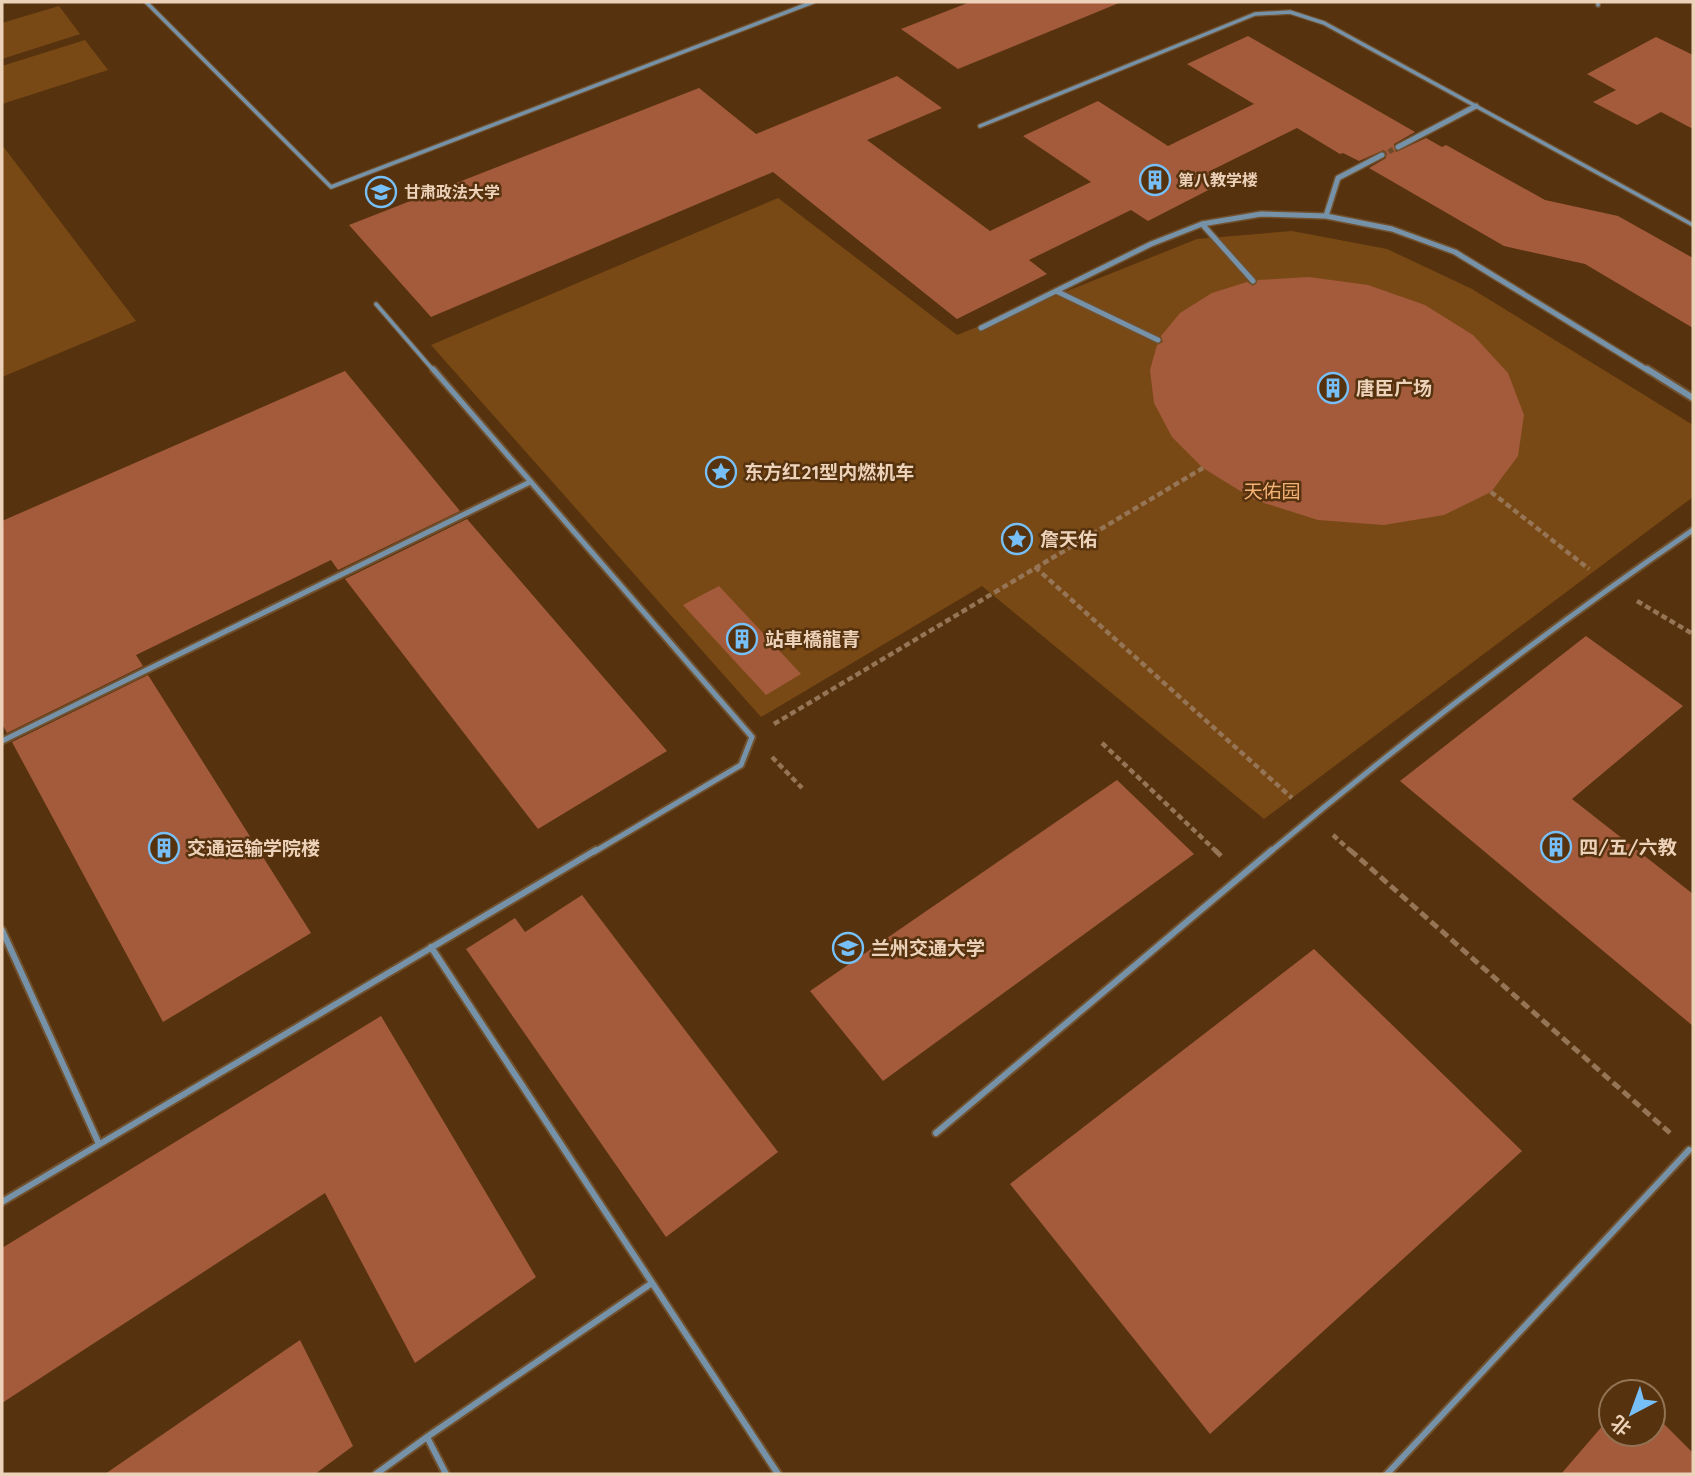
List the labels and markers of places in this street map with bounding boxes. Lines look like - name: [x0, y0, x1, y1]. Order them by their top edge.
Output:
- building icon: 第八教学楼: [1138, 163, 1172, 197]
- place label: 第八教学楼: [1178, 170, 1258, 190]
- school or university icon: 甘肃政法大学: [364, 175, 398, 209]
- place label: 甘肃政法大学: [404, 182, 500, 202]
- building icon: 唐臣广场: [1316, 371, 1350, 405]
- place label: 唐臣广场: [1356, 376, 1432, 400]
- place icon: 东方红21型内燃机车: [704, 455, 738, 489]
- place label: 东方红21型内燃机车: [744, 460, 914, 484]
- place icon: 詹天佑: [1000, 522, 1034, 556]
- place label: 詹天佑: [1040, 527, 1097, 551]
- building icon: 站車橋龍青: [725, 622, 759, 656]
- place label: 站車橋龍青: [765, 627, 860, 651]
- building icon: 四/五/六教: [1539, 830, 1573, 864]
- building icon: 交通运输学院楼: [147, 831, 181, 865]
- place label: 四/五/六教: [1579, 835, 1678, 859]
- place label: 交通运输学院楼: [187, 836, 320, 860]
- school or university icon: 兰州交通大学: [831, 931, 865, 965]
- place label: 兰州交通大学: [871, 936, 985, 960]

